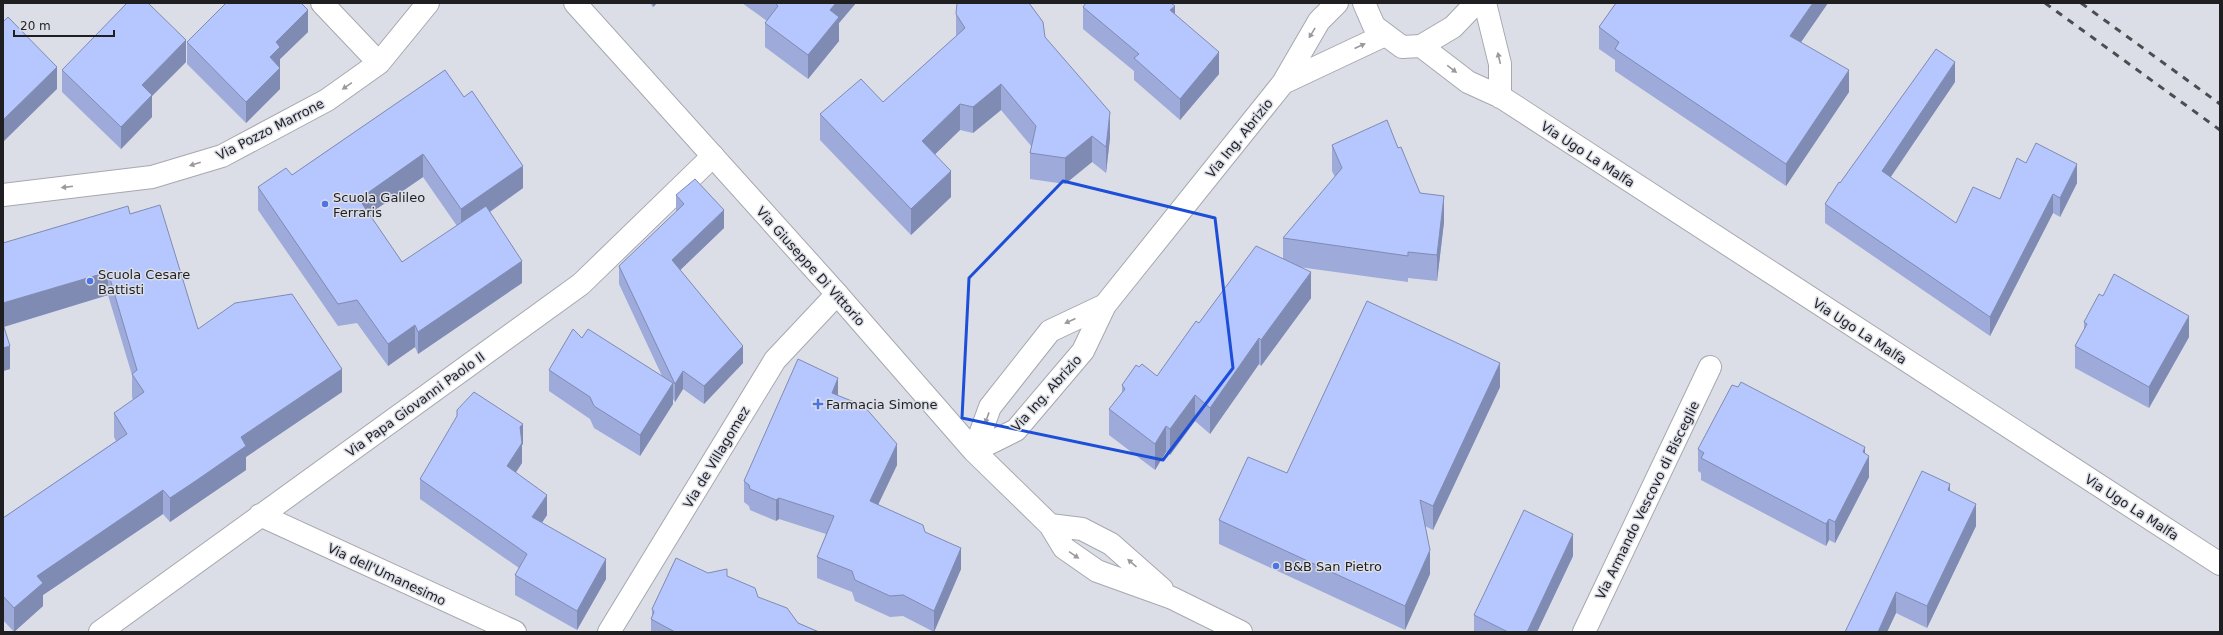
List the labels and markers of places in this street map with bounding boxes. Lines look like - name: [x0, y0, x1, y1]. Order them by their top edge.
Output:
- place label: Scuola Galileo Ferraris: [333, 190, 425, 220]
- marker: Scuola Galileo Ferraris: [320, 199, 330, 209]
- place label: Scuola Cesare Battisti: [98, 267, 190, 297]
- marker: Scuola Cesare Battisti: [85, 276, 95, 286]
- place label: Farmacia Simone: [826, 397, 938, 412]
- marker: Farmacia Simone: [813, 399, 823, 409]
- place label: B&B San Pietro: [1284, 559, 1382, 574]
- marker: B&B San Pietro: [1271, 561, 1281, 571]

